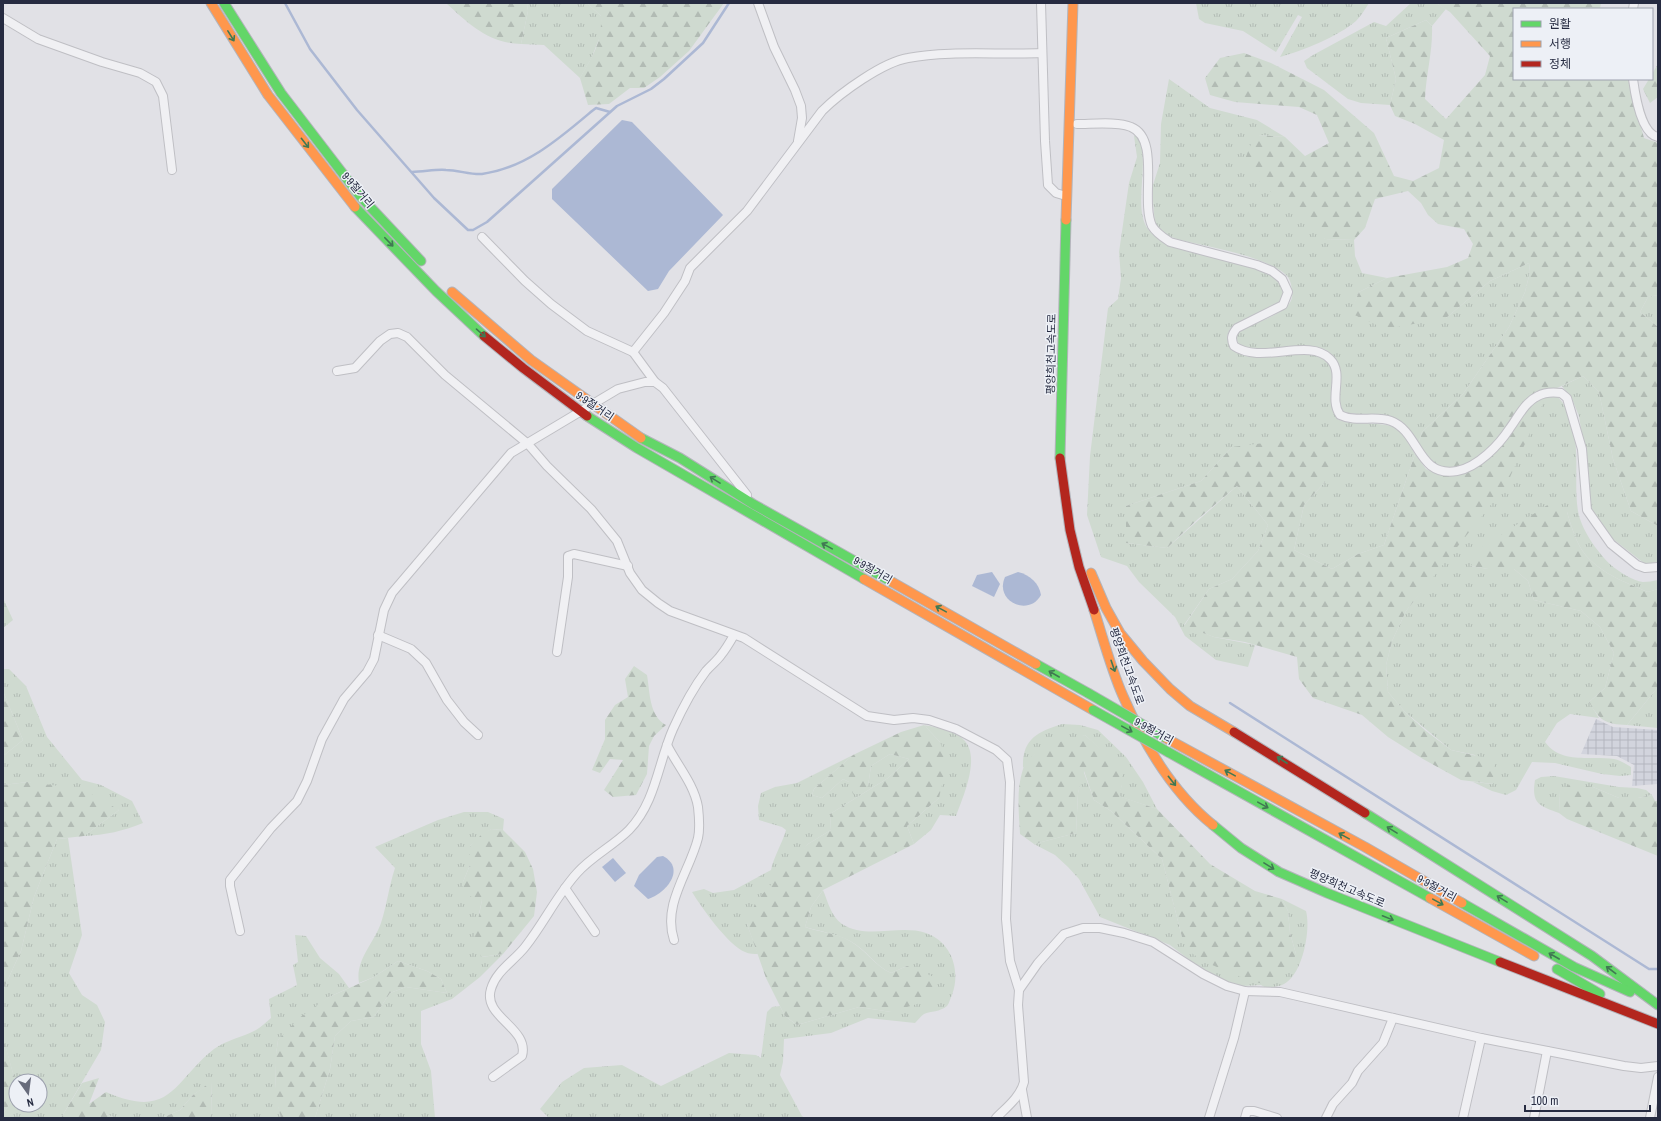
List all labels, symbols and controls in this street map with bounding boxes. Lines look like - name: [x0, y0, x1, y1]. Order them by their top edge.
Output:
- legend: [1513, 8, 1653, 80]
- text: 원활: [1549, 16, 1571, 32]
- one-way arrow: [226, 31, 235, 42]
- text: 서행: [1549, 36, 1571, 52]
- text: 정체: [1549, 56, 1571, 72]
- one-way arrow: [300, 138, 309, 149]
- street label: 9·9절거리: [339, 169, 377, 211]
- one-way arrow: [384, 237, 394, 247]
- street label: 평양희천고속도로: [1043, 313, 1059, 395]
- one-way arrow: [476, 329, 486, 338]
- street label: 9·9절거리: [573, 388, 617, 424]
- one-way arrow: [709, 476, 721, 484]
- one-way arrow: [821, 541, 833, 549]
- street label: 9·9절거리: [851, 553, 895, 587]
- one-way arrow: [935, 605, 947, 613]
- street label: 평양희천고속도로: [1107, 626, 1147, 706]
- one-way arrow: [1110, 659, 1117, 672]
- one-way arrow: [1048, 669, 1060, 677]
- street label: 9·9절거리: [1132, 714, 1176, 748]
- one-way arrow: [1120, 726, 1132, 733]
- one-way arrow: [1276, 756, 1288, 764]
- one-way arrow: [1225, 769, 1237, 777]
- one-way arrow: [1168, 775, 1177, 786]
- one-way arrow: [1257, 801, 1269, 809]
- one-way arrow: [1386, 826, 1398, 834]
- one-way arrow: [1339, 831, 1351, 839]
- one-way arrow: [1263, 862, 1275, 870]
- street label: 평양희천고속도로: [1307, 866, 1387, 910]
- street label: 9·9절거리: [1415, 871, 1459, 905]
- one-way arrow: [1496, 895, 1508, 903]
- one-way arrow: [1432, 899, 1444, 907]
- one-way arrow: [1382, 914, 1394, 922]
- one-way arrow: [1549, 951, 1561, 959]
- one-way arrow: [1605, 966, 1616, 975]
- north arrow: [8, 1073, 48, 1113]
- scale bar: [1525, 1087, 1650, 1113]
- text: 100 m: [1531, 1093, 1558, 1109]
- text: N: [26, 1095, 35, 1110]

